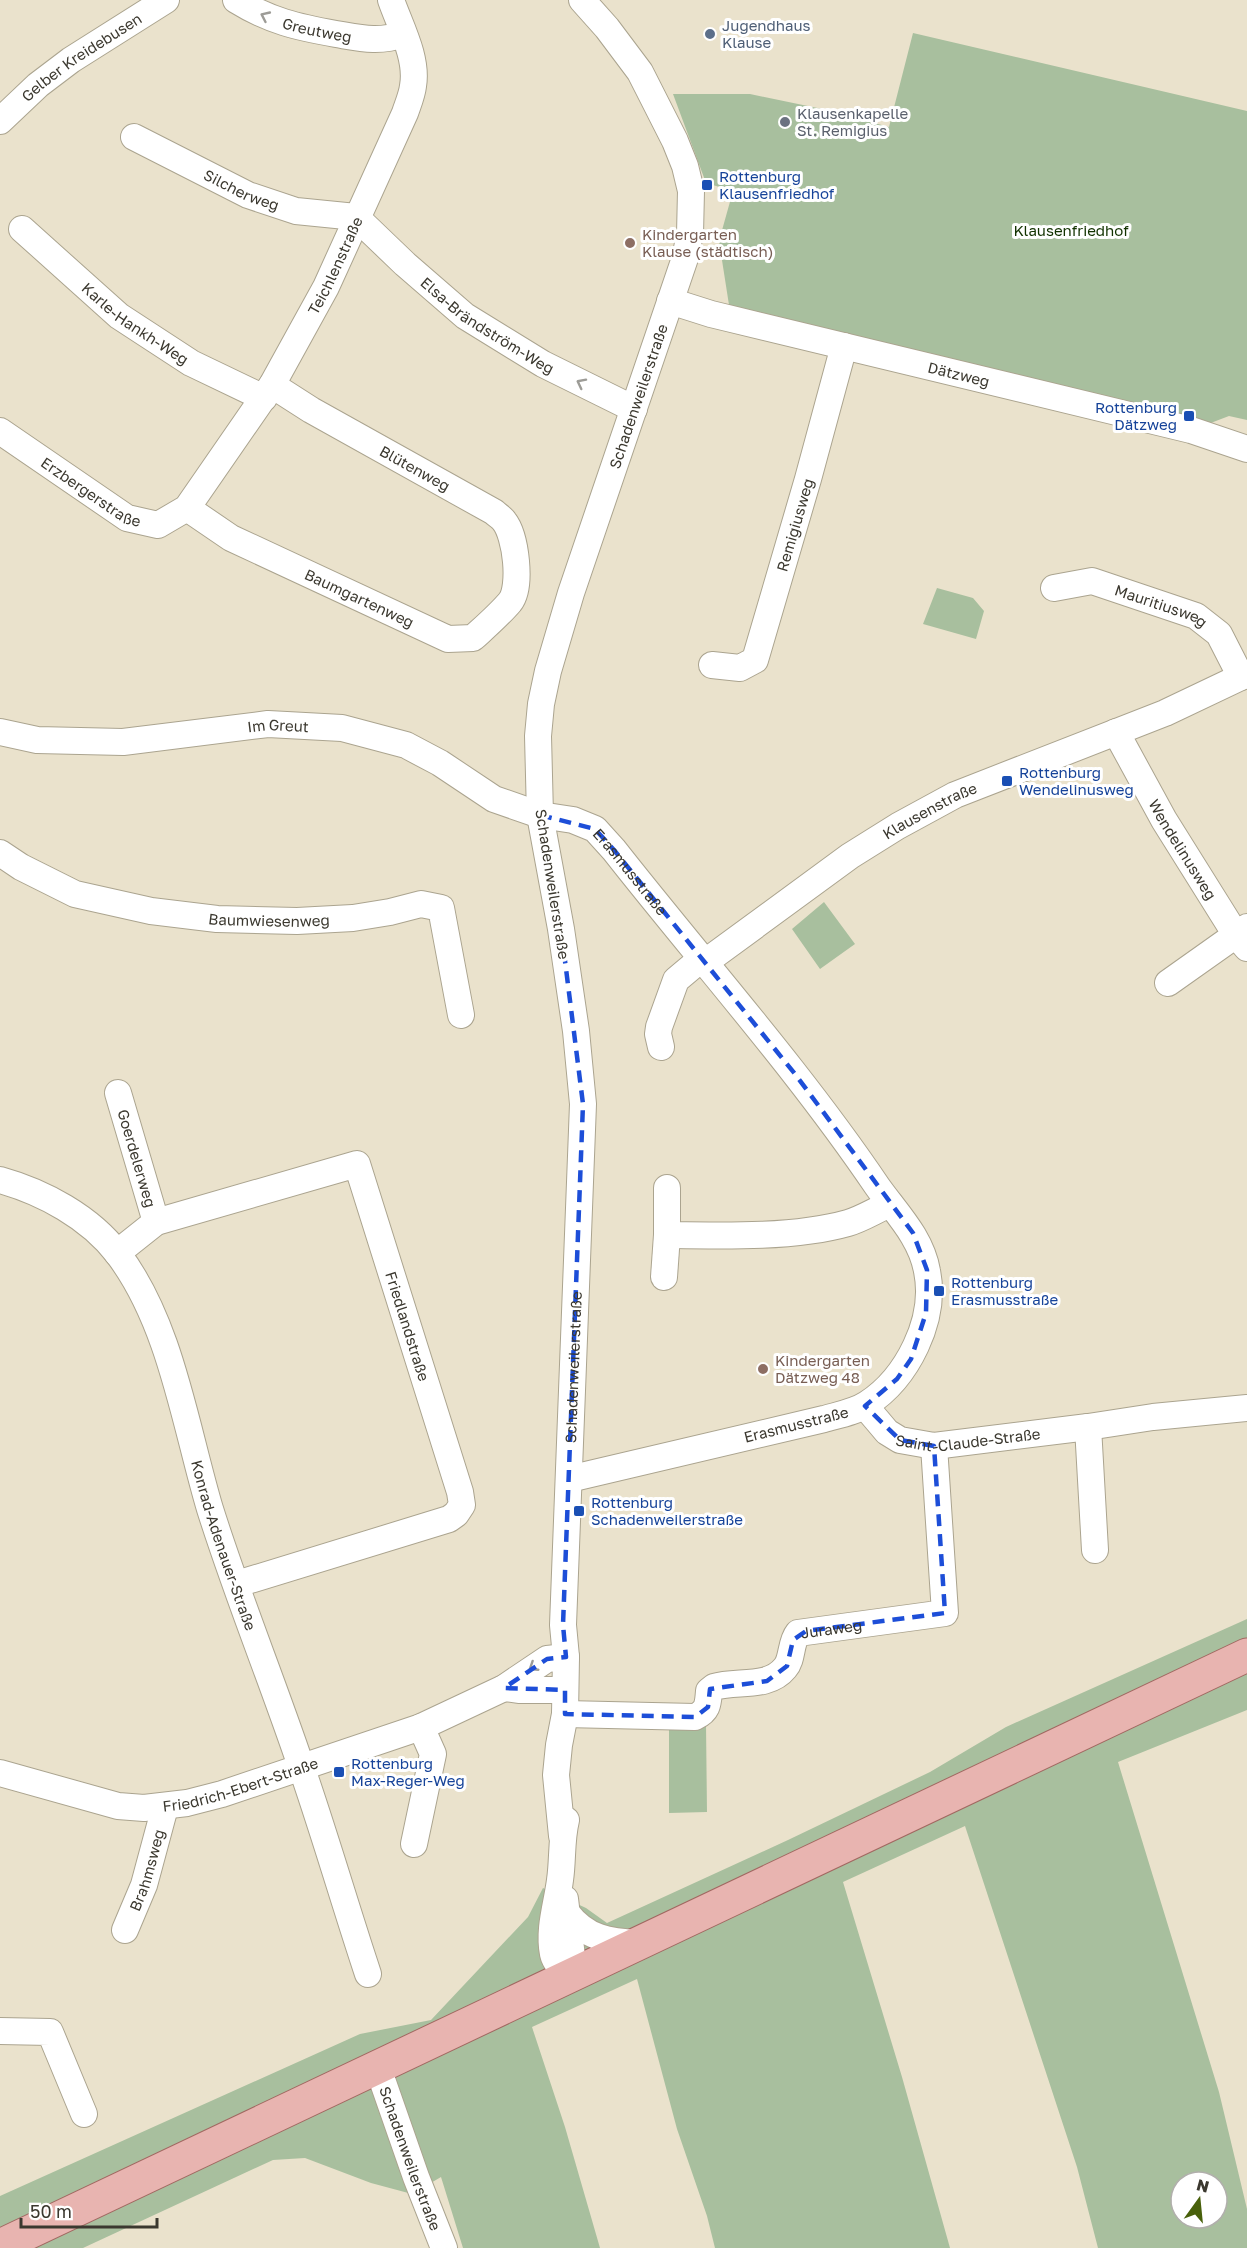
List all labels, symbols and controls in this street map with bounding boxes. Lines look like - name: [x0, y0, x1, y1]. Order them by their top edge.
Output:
- street label: Gelber Kreidebusen: [18, 9, 145, 105]
- one-way arrow: [260, 12, 271, 24]
- street label: Greutweg: [280, 13, 353, 46]
- place label: Jugendhaus Klause: [722, 16, 811, 51]
- marker: Jugendhaus Klause: [703, 27, 717, 41]
- place label: Klausenkapelle St. Remigius: [797, 104, 909, 139]
- marker: Klausenkapelle St. Remigius: [778, 115, 792, 129]
- street label: Silcherweg: [201, 165, 282, 214]
- place label: Rottenburg Klausenfriedhof: [719, 167, 835, 202]
- marker: Rottenburg Klausenfriedhof: [700, 178, 714, 192]
- street label: Teichlenstraße: [304, 213, 366, 318]
- park label: Klausenfriedhof: [1013, 221, 1129, 239]
- place label: Kindergarten Klause (städtisch): [642, 225, 773, 260]
- marker: Kindergarten Klause (städtisch): [623, 236, 637, 250]
- street label: Elsa-Brändström-Weg: [417, 273, 557, 377]
- street label: Karle-Hankh-Weg: [79, 278, 192, 368]
- street label: Schadenweilerstraße: [605, 321, 671, 471]
- street label: Dätzweg: [926, 358, 992, 390]
- one-way arrow: [577, 379, 588, 390]
- place label: Rottenburg Dätzweg: [1095, 398, 1177, 433]
- marker: Rottenburg Dätzweg: [1182, 409, 1196, 423]
- street label: Blütenweg: [377, 441, 453, 495]
- street label: Erzbergerstraße: [38, 453, 143, 530]
- street label: Remigiusweg: [772, 476, 817, 574]
- street label: Baumgartenweg: [302, 565, 417, 631]
- street label: Mauritiusweg: [1113, 580, 1211, 631]
- street label: Im Greut: [246, 715, 309, 736]
- place label: Rottenburg Wendelinusweg: [1019, 763, 1134, 798]
- marker: Rottenburg Wendelinusweg: [1000, 774, 1014, 788]
- street label: Klausenstraße: [879, 778, 980, 842]
- street label: Wendelinusweg: [1145, 796, 1221, 903]
- street label: Schadenweilerstraße: [532, 808, 574, 961]
- street label: Erasmusstraße: [590, 824, 672, 919]
- street label: Baumwiesenweg: [207, 909, 330, 930]
- street label: Goerdelerweg: [114, 1107, 160, 1209]
- street label: Friedlandstraße: [382, 1269, 434, 1384]
- place label: Rottenburg Erasmusstraße: [951, 1273, 1058, 1308]
- marker: Rottenburg Erasmusstraße: [932, 1284, 946, 1298]
- street label: Schadenweilerstraße: [561, 1291, 585, 1444]
- place label: Kindergarten Dätzweg 48: [775, 1351, 870, 1386]
- marker: Kindergarten Dätzweg 48: [756, 1362, 770, 1376]
- street label: Erasmusstraße: [742, 1402, 850, 1446]
- street label: Saint-Claude-Straße: [894, 1424, 1042, 1455]
- street label: Konrad-Adenauer-Straße: [188, 1458, 260, 1633]
- place label: Rottenburg Schadenweilerstraße: [591, 1493, 743, 1528]
- marker: Rottenburg Schadenweilerstraße: [572, 1504, 586, 1518]
- street label: Juraweg: [800, 1615, 863, 1642]
- one-way arrow: [529, 1660, 540, 1671]
- street label: Friedrich-Ebert-Straße: [162, 1753, 321, 1815]
- place label: Rottenburg Max-Reger-Weg: [351, 1754, 465, 1789]
- marker: Rottenburg Max-Reger-Weg: [332, 1765, 346, 1779]
- street label: Brahmsweg: [125, 1827, 168, 1914]
- street label: Schadenweilerstraße: [376, 2084, 445, 2233]
- north arrow: [1169, 2170, 1229, 2230]
- text: N: [1194, 2174, 1211, 2197]
- scale bar: [21, 2191, 158, 2229]
- text: 50 m: [30, 2200, 72, 2222]

